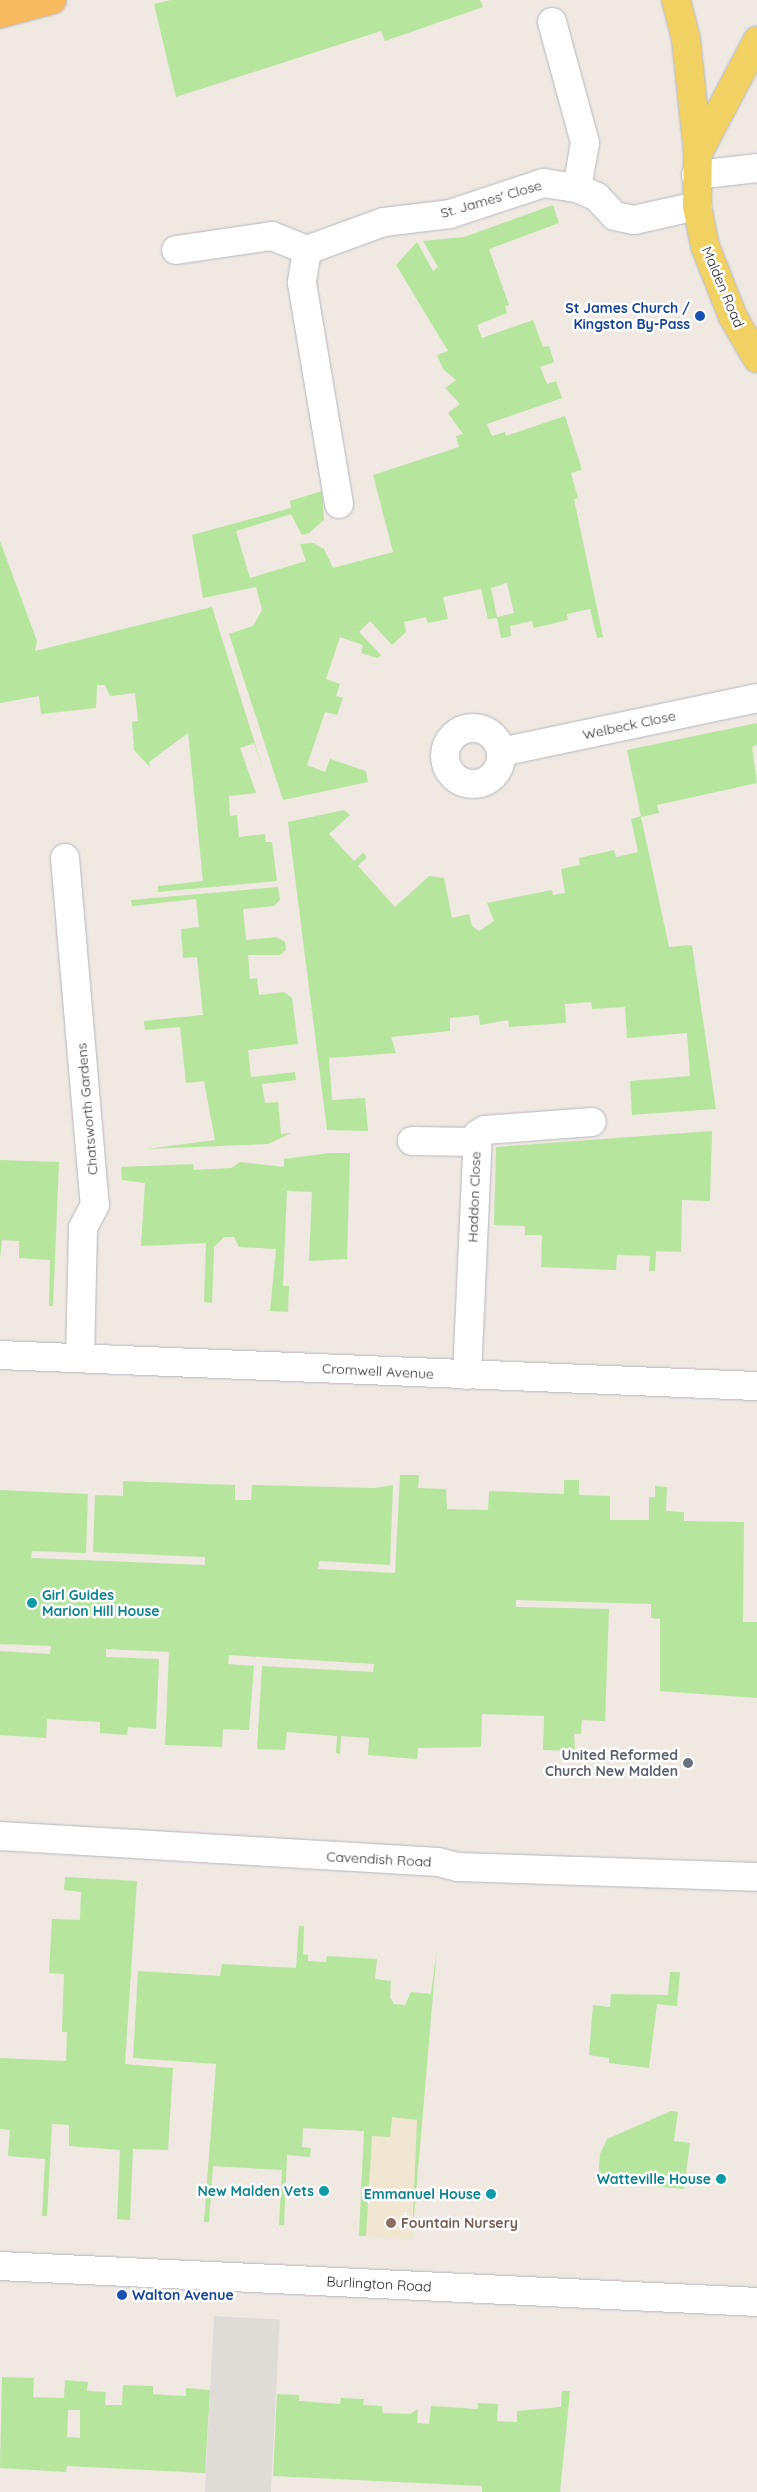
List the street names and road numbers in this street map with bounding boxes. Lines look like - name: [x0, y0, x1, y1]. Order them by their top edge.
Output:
- street label: St. James' Close: [439, 177, 543, 221]
- street label: Malden Road: [698, 244, 748, 330]
- street label: Welbeck Close: [581, 707, 677, 743]
- street label: Chatsworth Gardens: [73, 1042, 101, 1176]
- street label: Haddon Close: [464, 1151, 484, 1243]
- street label: Cromwell Avenue: [322, 1360, 434, 1382]
- street label: Cavendish Road: [326, 1848, 432, 1870]
- street label: Burlington Road: [326, 2273, 432, 2295]

